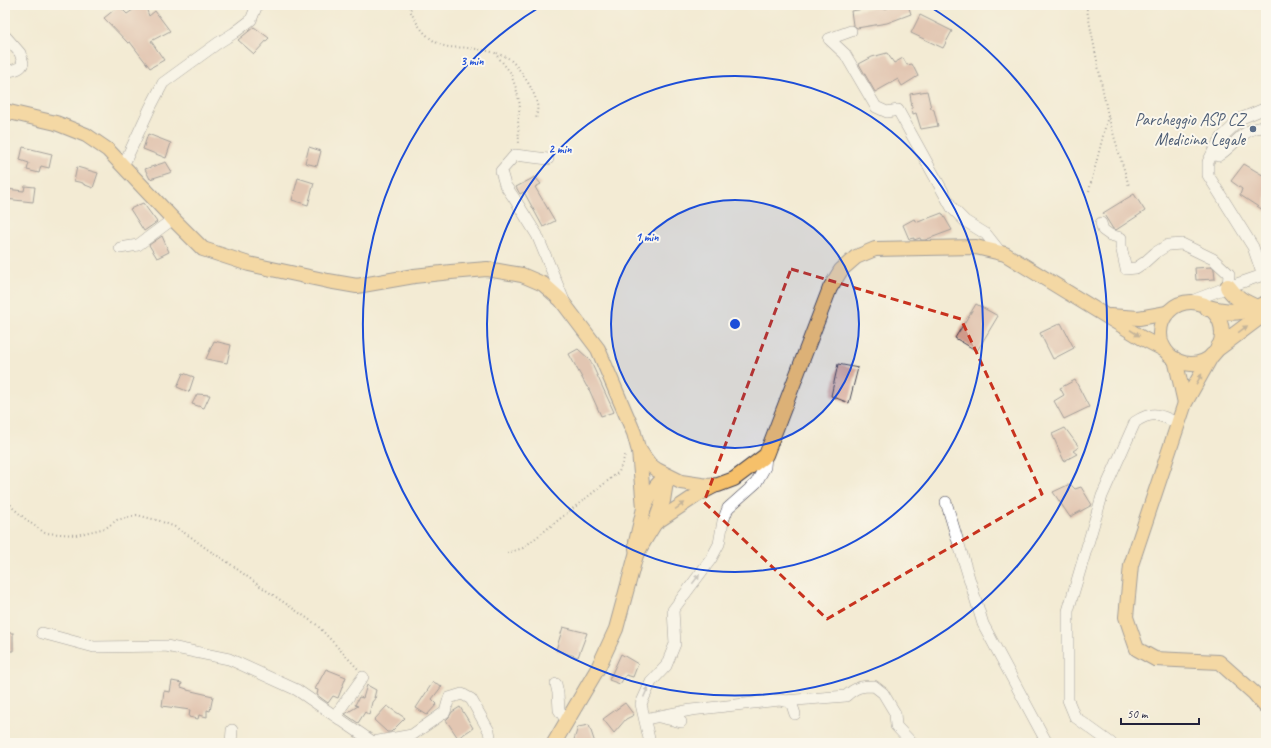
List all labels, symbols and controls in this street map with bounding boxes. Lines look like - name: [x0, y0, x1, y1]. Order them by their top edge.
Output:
- text: 3 min: [461, 53, 484, 69]
- place label: Parcheggio ASP CZ Medicina Legale: [1134, 109, 1248, 150]
- marker: Parcheggio ASP CZ Medicina Legale: [1248, 124, 1258, 134]
- text: 2 min: [549, 141, 572, 157]
- text: 1 min: [636, 229, 659, 245]
- centre of rings: [728, 317, 742, 331]
- one-way arrow: [1238, 325, 1248, 333]
- one-way arrow: [1129, 330, 1141, 337]
- one-way arrow: [1196, 373, 1202, 385]
- one-way arrow: [674, 503, 685, 510]
- one-way arrow: [692, 573, 700, 584]
- one-way arrow: [643, 686, 650, 698]
- scale bar: [1121, 700, 1199, 726]
- text: 50 m: [1127, 706, 1149, 722]

